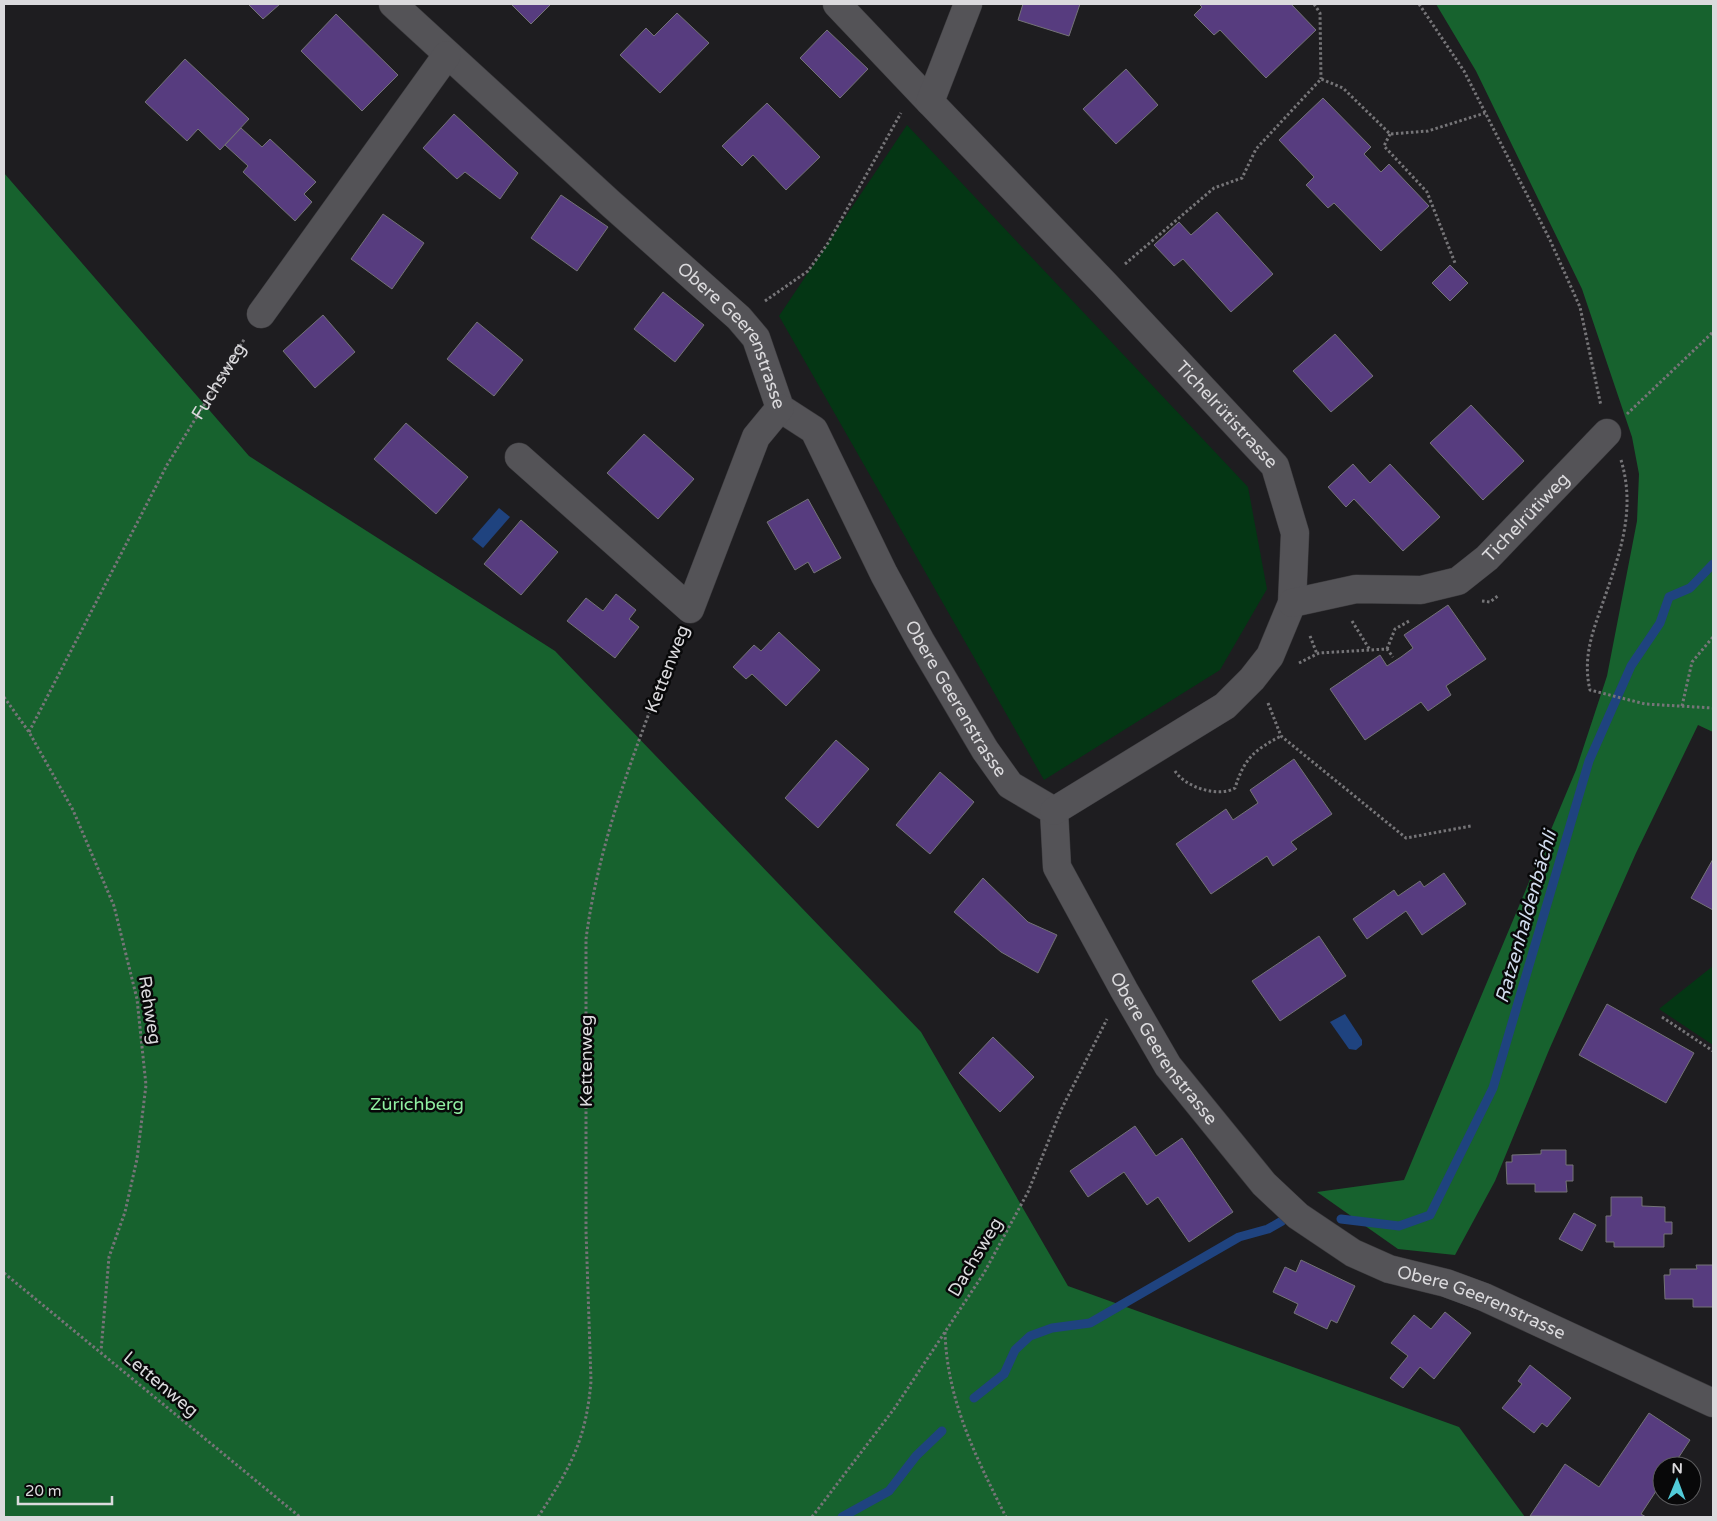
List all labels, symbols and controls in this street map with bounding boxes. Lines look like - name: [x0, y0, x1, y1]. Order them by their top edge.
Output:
- street label: Obere Geerenstrasse: [673, 257, 790, 412]
- street label: Fuchsweg: [187, 339, 250, 424]
- street label: Tichelrütistrasse: [1171, 356, 1283, 473]
- street label: Tichelrütiweg: [1478, 468, 1574, 567]
- street label: Obere Geerenstrasse: [900, 616, 1012, 781]
- street label: Kettenweg: [640, 622, 694, 716]
- water label: Ratzenhaldenbächli: [1491, 826, 1562, 1006]
- street label: Obere Geerenstrasse: [1105, 968, 1222, 1129]
- street label: Rehweg: [134, 974, 166, 1046]
- street label: Kettenweg: [575, 1015, 597, 1107]
- park label: Zürichberg: [370, 1093, 464, 1115]
- street label: Dachsweg: [943, 1214, 1007, 1300]
- street label: Obere Geerenstrasse: [1395, 1260, 1569, 1344]
- street label: Lettenweg: [119, 1346, 203, 1422]
- north arrow: [1652, 1456, 1702, 1506]
- text: N: [1671, 1460, 1683, 1477]
- scale bar: [18, 1474, 111, 1506]
- text: 20 m: [25, 1482, 62, 1500]

